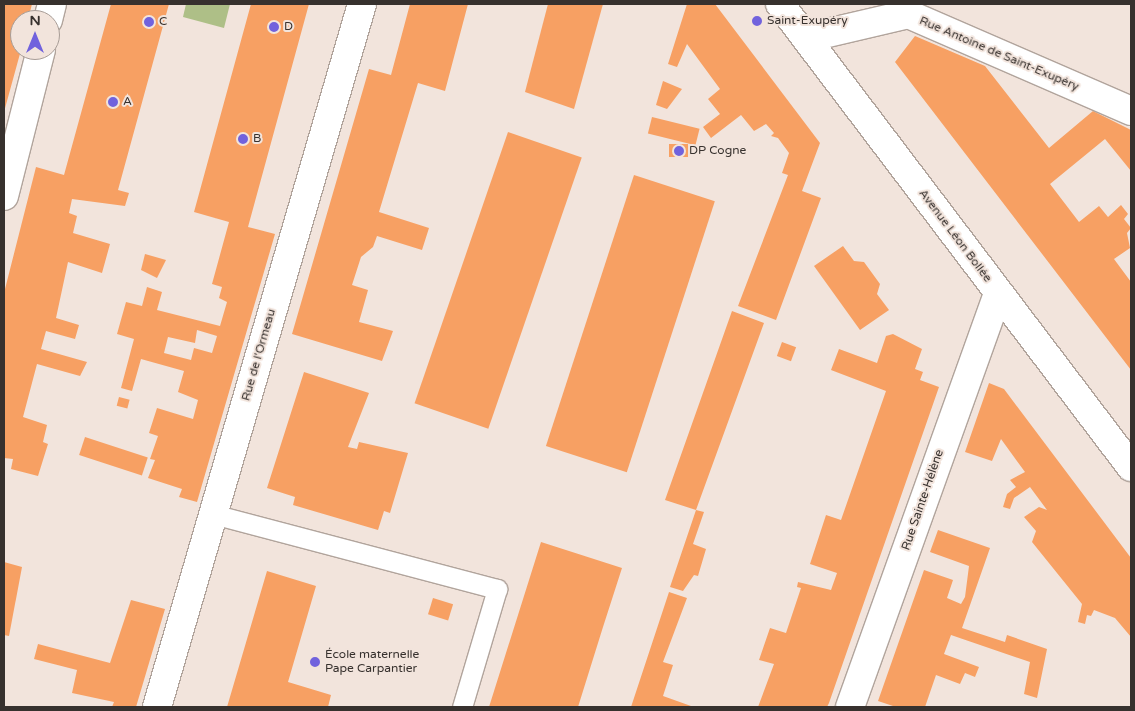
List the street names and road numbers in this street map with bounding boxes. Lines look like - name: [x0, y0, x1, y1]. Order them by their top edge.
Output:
- street label: Rue Antoine de Saint-Exupéry: [917, 14, 1081, 94]
- street label: Avenue Léon Bollée: [915, 187, 995, 285]
- street label: Rue de l'Ormeau: [239, 307, 279, 403]
- street label: Rue Sainte-Hélène: [899, 448, 947, 552]

